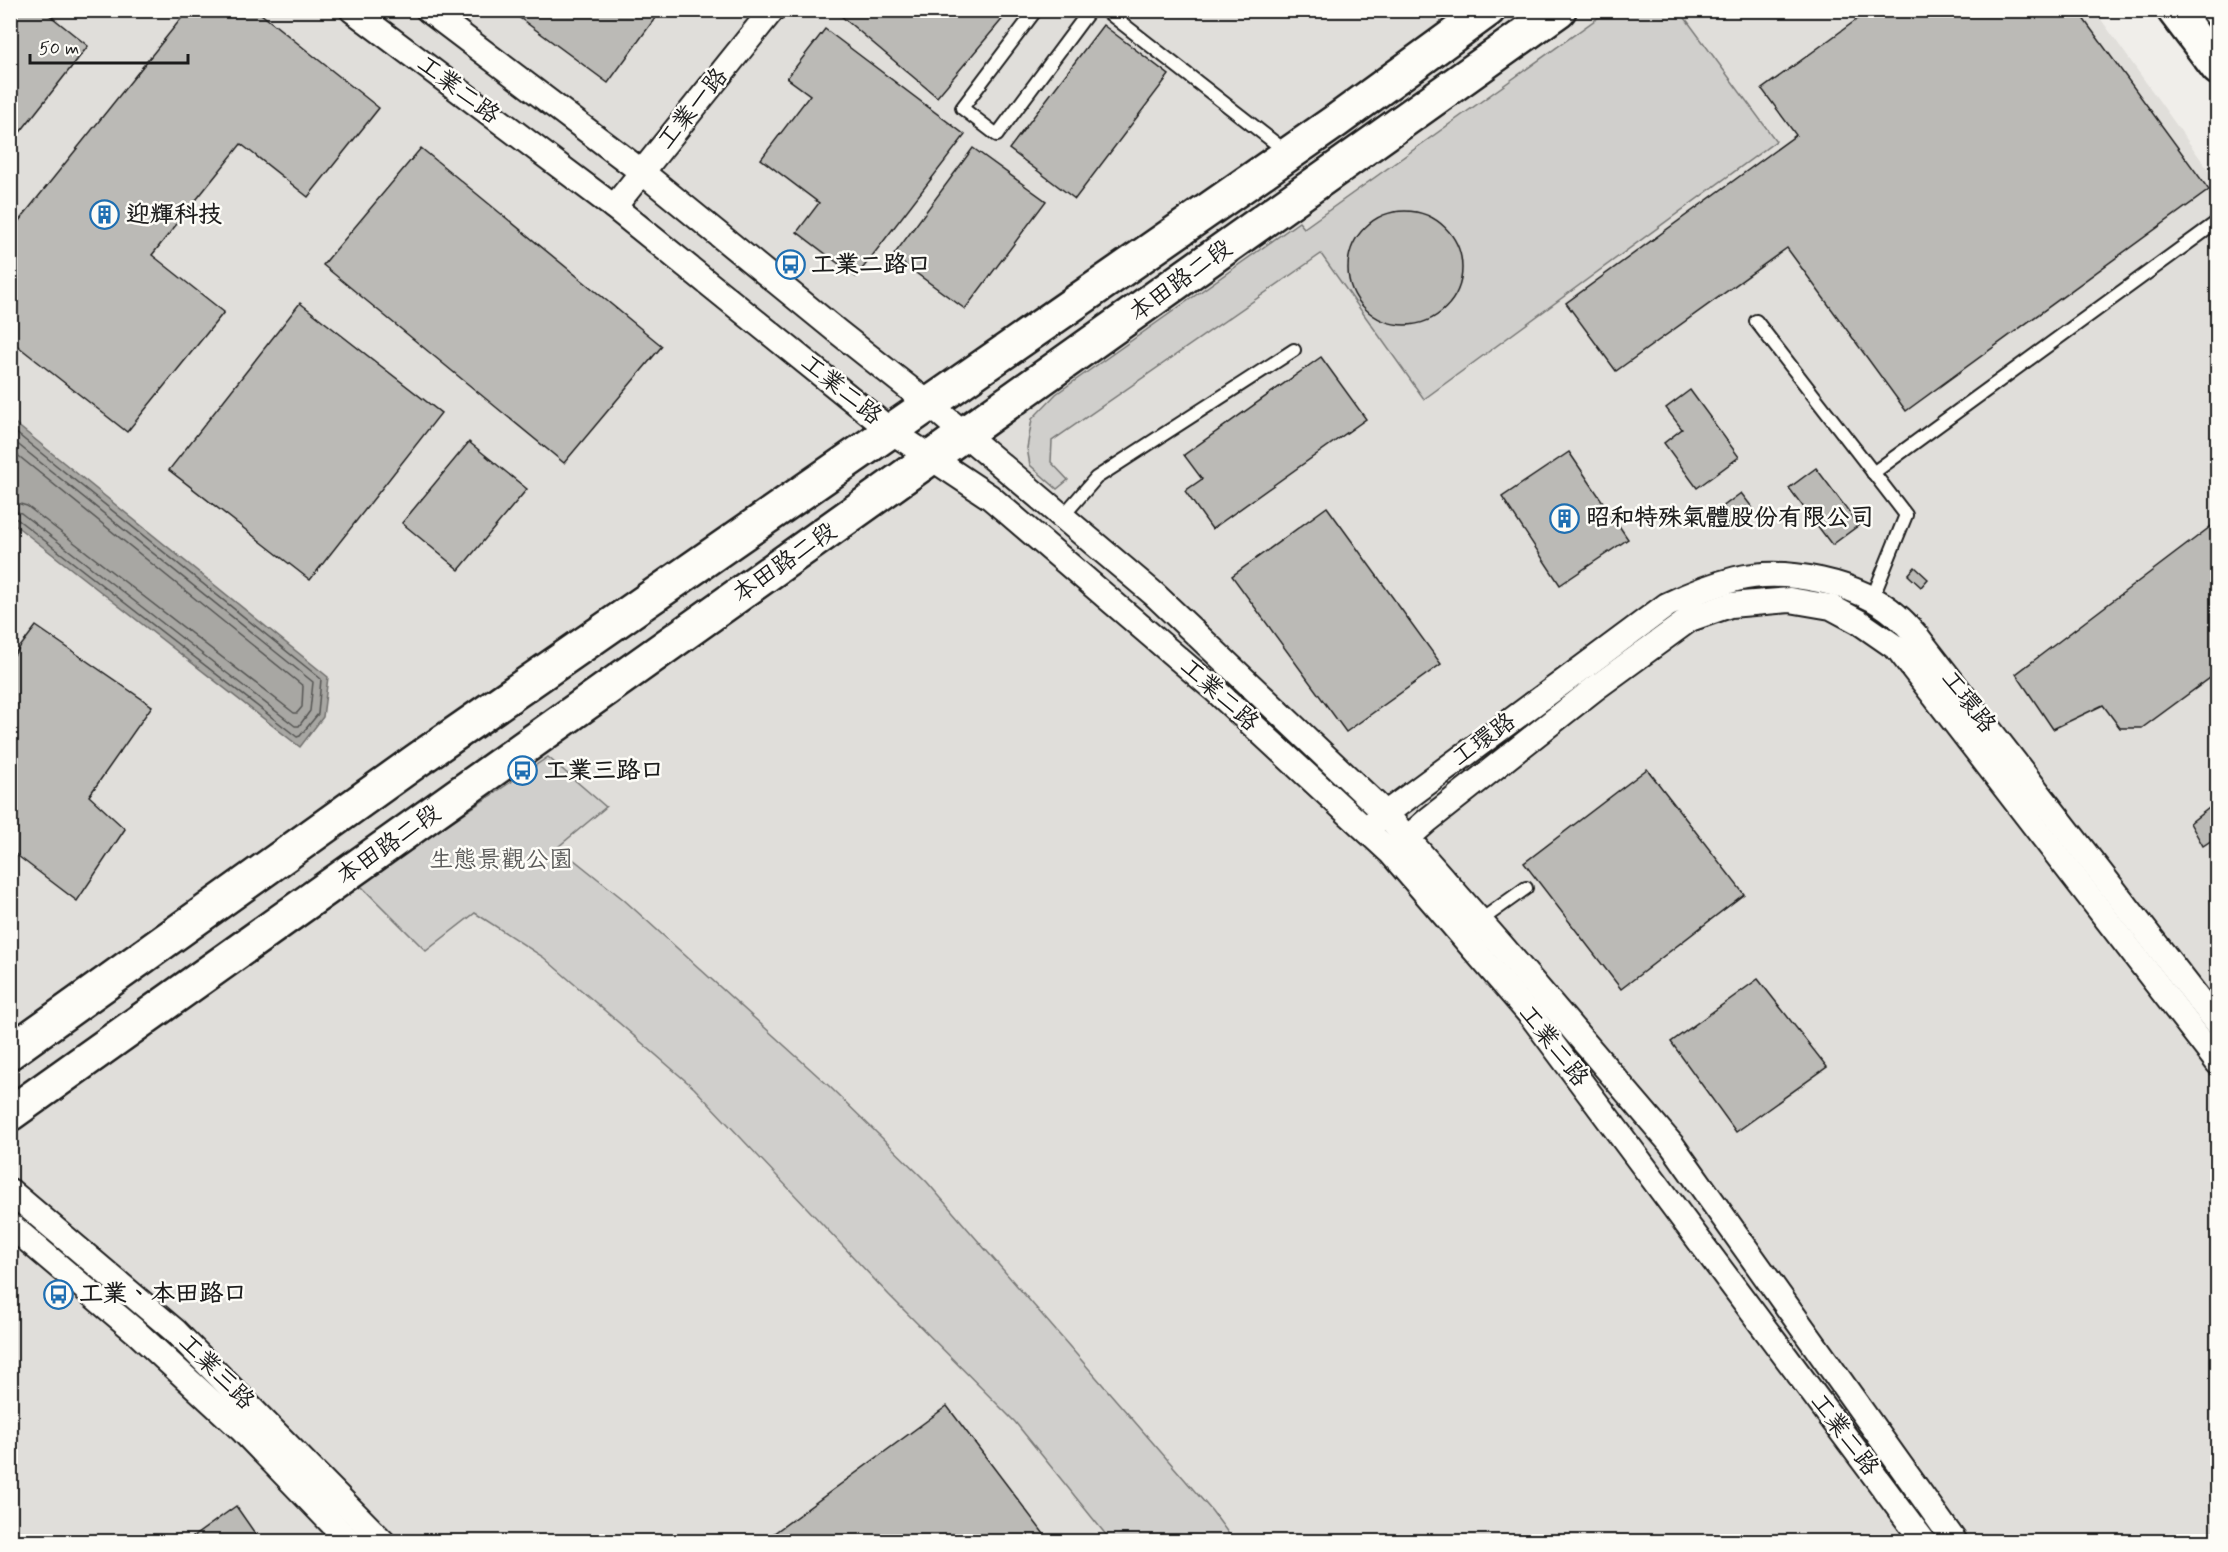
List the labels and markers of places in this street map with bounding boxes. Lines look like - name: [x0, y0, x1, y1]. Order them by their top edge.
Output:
- building icon: 迎輝科技: [89, 199, 121, 231]
- place label: 迎輝科技: [126, 200, 222, 231]
- bus stop icon: 工業二路口: [774, 249, 806, 281]
- place label: 工業二路口: [811, 250, 931, 281]
- building icon: 昭和特殊氣體股份有限公司: [1549, 502, 1581, 534]
- place label: 昭和特殊氣體股份有限公司: [1586, 503, 1874, 534]
- bus stop icon: 工業三路口: [507, 755, 539, 787]
- place label: 工業三路口: [544, 756, 664, 787]
- bus stop icon: 工業、本田路口: [42, 1278, 74, 1310]
- place label: 工業、本田路口: [79, 1279, 247, 1310]

